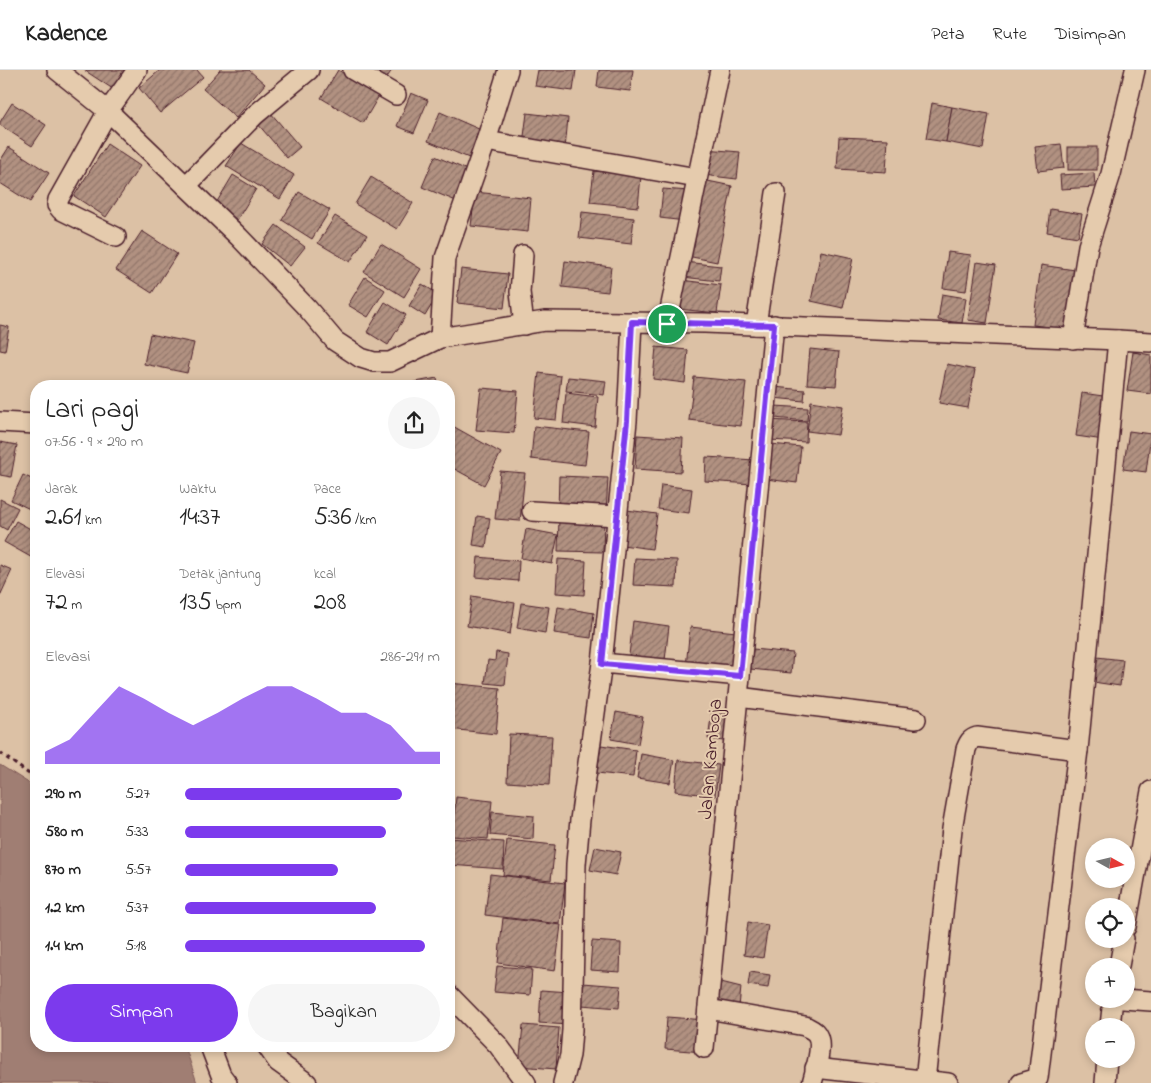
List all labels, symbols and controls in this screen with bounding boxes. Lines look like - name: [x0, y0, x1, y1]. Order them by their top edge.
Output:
- text: Kadence: [25, 17, 107, 52]
- text: Peta: [931, 22, 964, 48]
- text: Rute: [992, 22, 1027, 48]
- text: Disimpan: [1055, 22, 1126, 48]
- pin: [646, 303, 688, 345]
- icon: arrive: [653, 310, 681, 338]
- text: Lari pagi: [45, 390, 139, 431]
- button: share: [388, 397, 440, 449]
- text: 07:56 · 9 × 290 m: [45, 430, 143, 454]
- text: Jarak: [45, 479, 77, 500]
- text: Waktu: [179, 479, 217, 500]
- text: Pace: [314, 479, 341, 500]
- text: 2.61: [45, 500, 81, 536]
- text: 14:37: [179, 500, 220, 536]
- text: 5:36: [314, 500, 351, 536]
- text: km: [81, 510, 102, 531]
- text: /km: [351, 510, 376, 531]
- text: Elevasi: [45, 564, 85, 585]
- text: Detak jantung: [179, 564, 261, 585]
- text: kcal: [314, 564, 336, 585]
- text: 72: [45, 585, 68, 621]
- text: 135: [179, 585, 212, 621]
- text: 208: [314, 585, 346, 621]
- text: m: [68, 595, 82, 616]
- text: bpm: [212, 595, 241, 616]
- text: Elevasi: [45, 645, 90, 669]
- text: 286–291 m: [380, 645, 440, 669]
- street label: Jalan Kamboja: [692, 698, 731, 821]
- text: 290 m: [45, 782, 81, 806]
- text: 5:27: [125, 782, 150, 806]
- text: 580 m: [45, 820, 83, 844]
- text: 5:33: [125, 820, 149, 844]
- north arrow: [1085, 838, 1135, 888]
- map controls: [1085, 838, 1135, 1068]
- text: 870 m: [45, 858, 81, 882]
- text: 5:57: [125, 858, 151, 882]
- text: 1.2 km: [45, 896, 85, 920]
- text: 5:37: [125, 896, 149, 920]
- button: locate: [1085, 898, 1135, 948]
- text: 1.4 km: [45, 934, 83, 958]
- text: 5:18: [125, 934, 147, 958]
- button: +: [1085, 958, 1135, 1008]
- button: Simpan: [45, 984, 238, 1042]
- button: Bagikan: [248, 984, 440, 1042]
- button: −: [1085, 1018, 1135, 1068]

